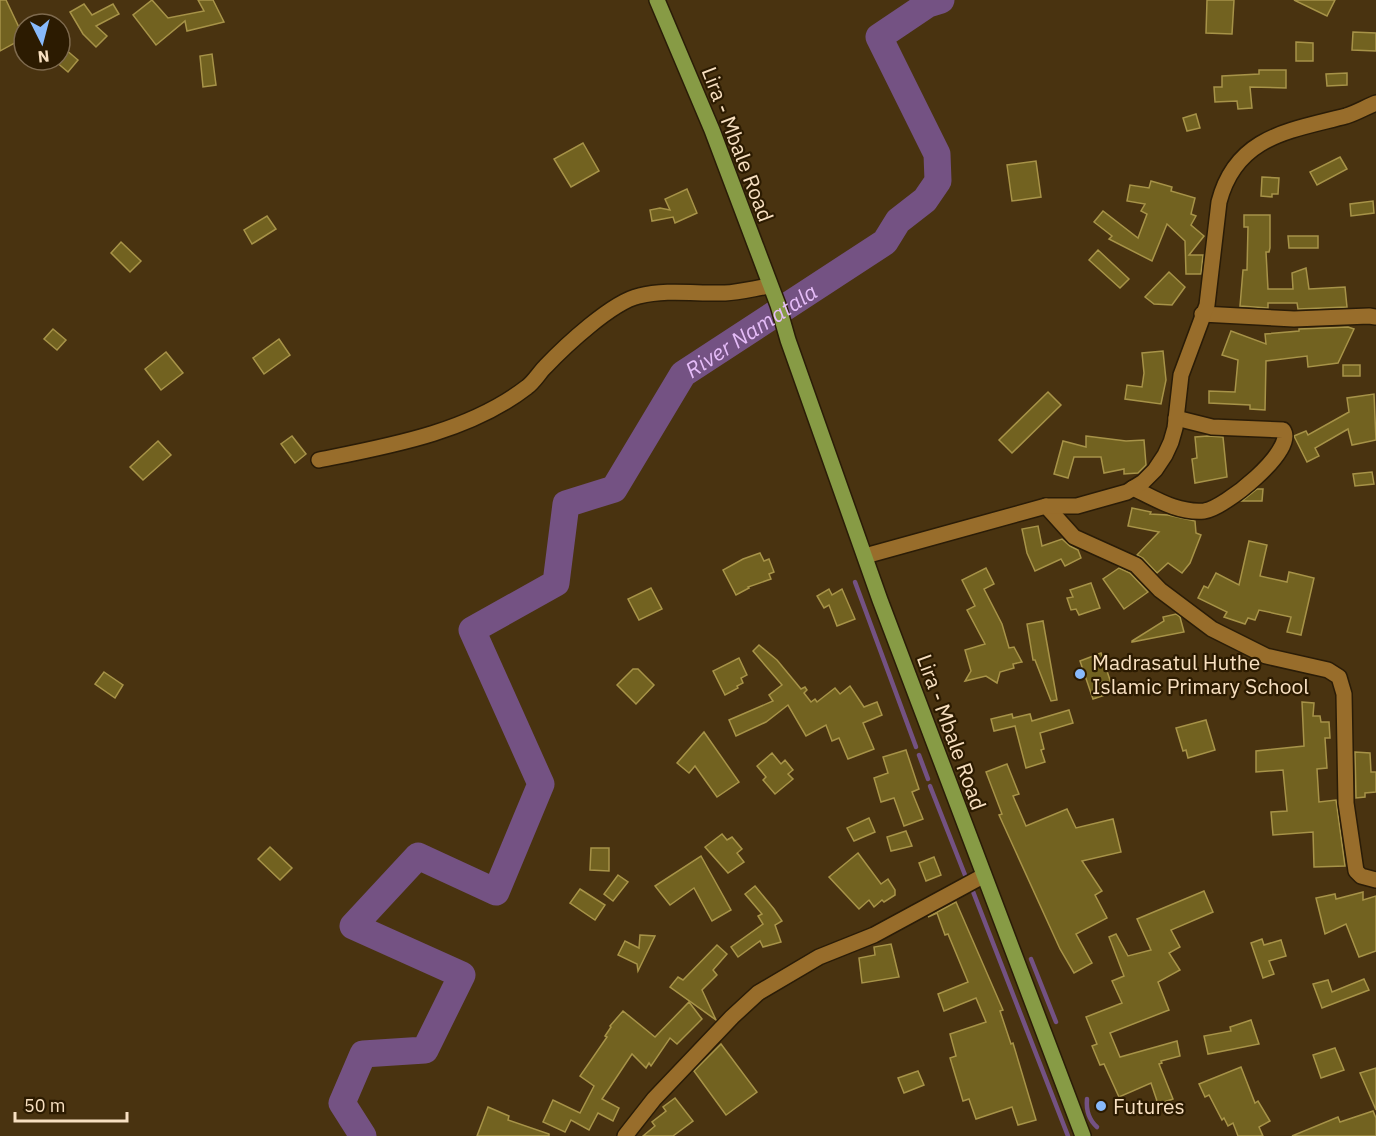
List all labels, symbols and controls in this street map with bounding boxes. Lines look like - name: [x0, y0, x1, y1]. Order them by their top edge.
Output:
- north arrow: [12, 12, 72, 72]
- text: N: [37, 46, 50, 67]
- street label: Lira - Mbale Road: [696, 63, 780, 225]
- water label: River Namatala: [679, 276, 822, 384]
- place label: Madrasatul Huthe Islamic Primary School: [1092, 648, 1309, 700]
- street label: Lira - Mbale Road: [911, 650, 993, 814]
- marker: Madrasatul Huthe Islamic Primary School: [1073, 667, 1087, 681]
- scale bar: [15, 1085, 128, 1123]
- place label: Futures: [1113, 1092, 1185, 1120]
- text: 50 m: [24, 1094, 66, 1117]
- marker: Futures: [1094, 1099, 1108, 1113]

